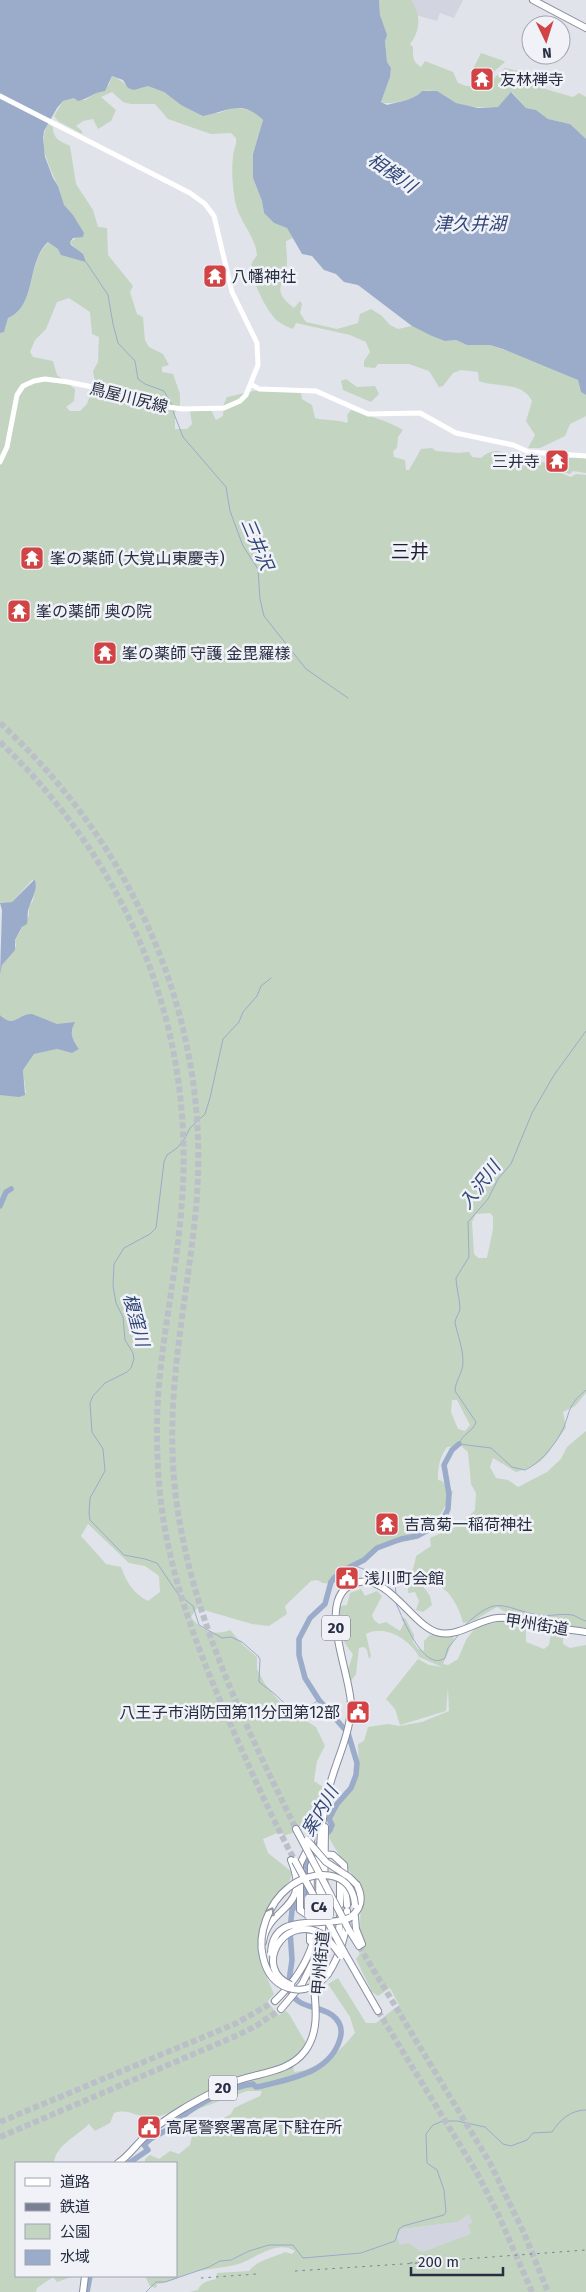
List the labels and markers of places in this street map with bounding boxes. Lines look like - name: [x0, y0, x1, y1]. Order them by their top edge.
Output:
- temple icon: 友林禅寺: [469, 66, 495, 92]
- place label: 友林禅寺: [500, 70, 564, 89]
- temple icon: 八幡神社: [202, 263, 228, 289]
- place label: 八幡神社: [232, 267, 296, 286]
- temple icon: 三井寺: [544, 448, 570, 474]
- place label: 三井寺: [492, 452, 540, 471]
- temple icon: 峯の薬師 (大覚山東慶寺): [19, 545, 45, 571]
- place label: 峯の薬師 (大覚山東慶寺): [50, 549, 225, 568]
- temple icon: 峯の薬師 奥の院: [6, 598, 32, 624]
- place label: 峯の薬師 奥の院: [36, 602, 152, 621]
- temple icon: 峯の薬師 守護 金毘羅樣: [92, 640, 118, 666]
- place label: 峯の薬師 守護 金毘羅樣: [122, 644, 290, 663]
- temple icon: 吉高菊一稲荷神社: [374, 1511, 400, 1537]
- place label: 吉高菊一稲荷神社: [404, 1515, 532, 1534]
- public building icon: 浅川町会館: [334, 1565, 360, 1591]
- place label: 浅川町会館: [364, 1569, 444, 1588]
- public building icon: 八王子市消防団第11分団第12部: [345, 1699, 371, 1725]
- place label: 八王子市消防団第11分団第12部: [120, 1703, 340, 1722]
- public building icon: 高尾警察署高尾下駐在所: [136, 2114, 162, 2140]
- place label: 高尾警察署高尾下駐在所: [166, 2118, 342, 2137]

